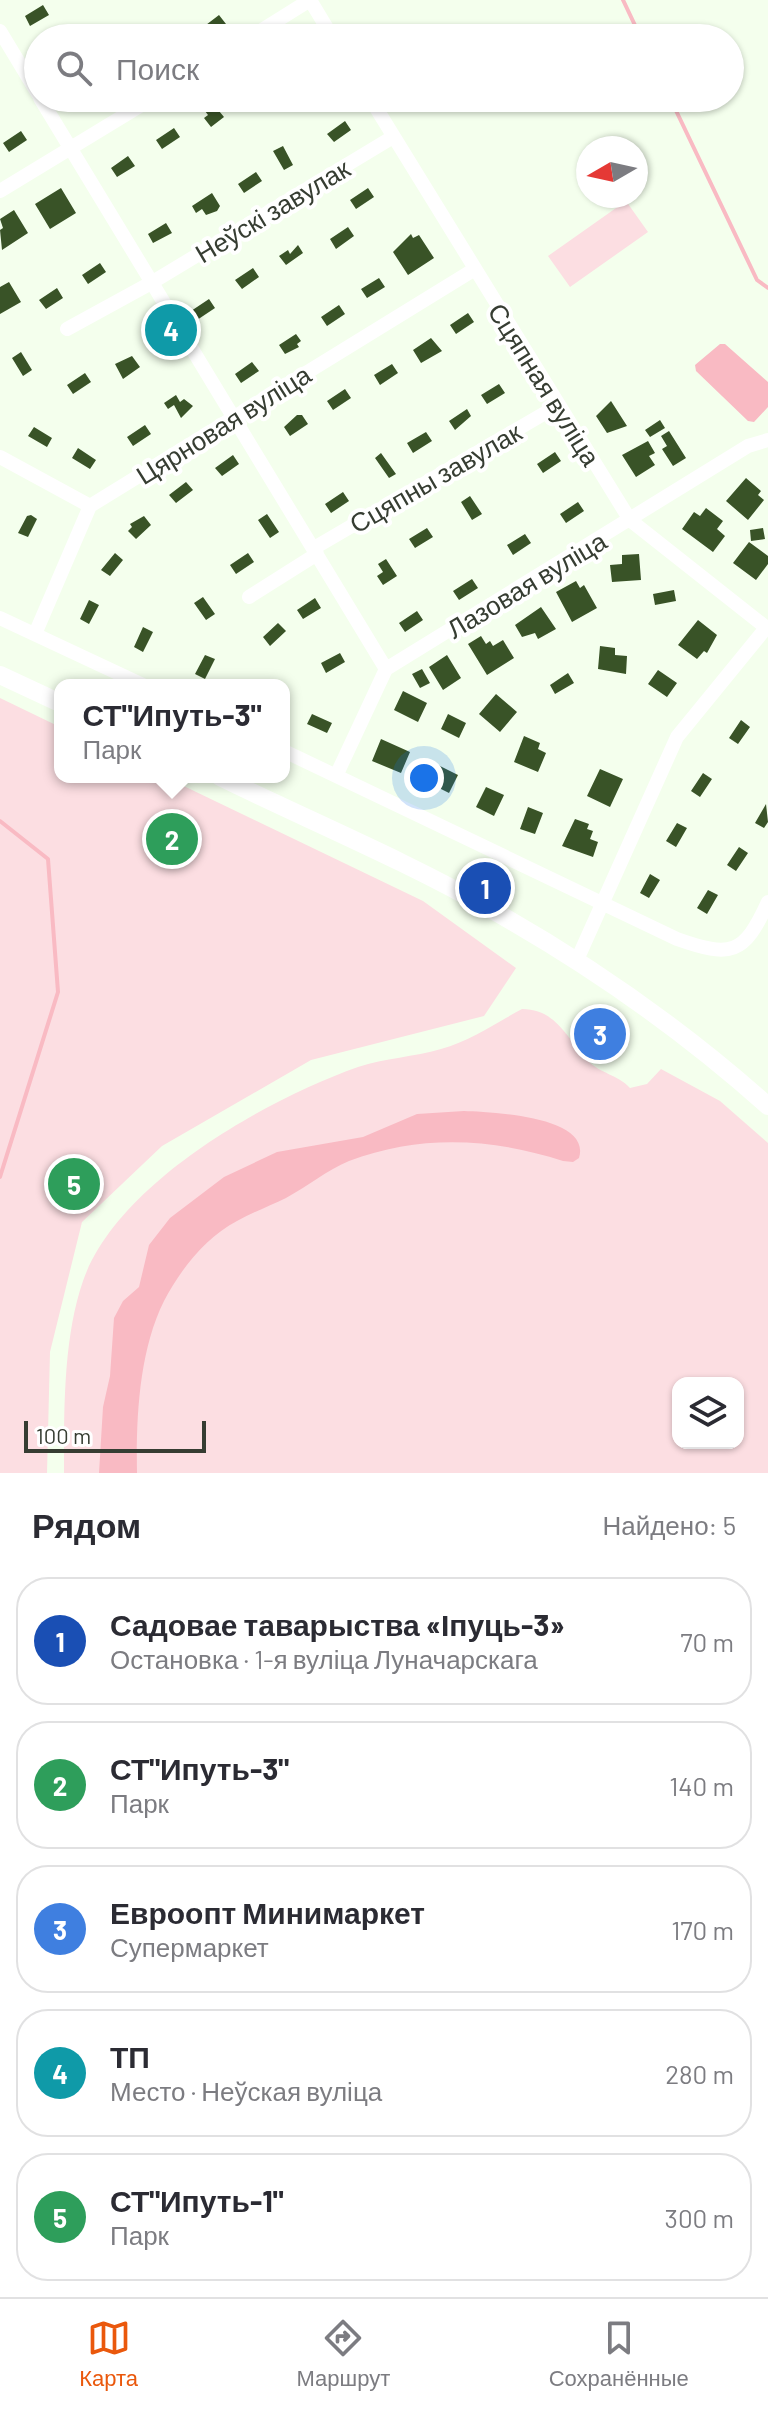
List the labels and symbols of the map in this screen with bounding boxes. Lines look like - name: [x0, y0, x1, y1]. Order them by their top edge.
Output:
- north arrow: [576, 136, 648, 208]
- street label: Неўскі завулак: [189, 151, 355, 268]
- street label: Сцяпная вуліца: [483, 297, 608, 471]
- pin: 4: [145, 300, 197, 360]
- street label: Цярновая вуліца: [130, 358, 316, 490]
- street label: Сцяпны завулак: [344, 415, 527, 539]
- street label: Лазовая вуліца: [441, 524, 612, 644]
- your location: [404, 758, 444, 798]
- pin: 2: [146, 809, 198, 869]
- pin: 1: [459, 858, 511, 918]
- pin: 3: [574, 1004, 626, 1064]
- pin: 5: [48, 1154, 100, 1214]
- scale bar: [24, 1417, 206, 1453]

